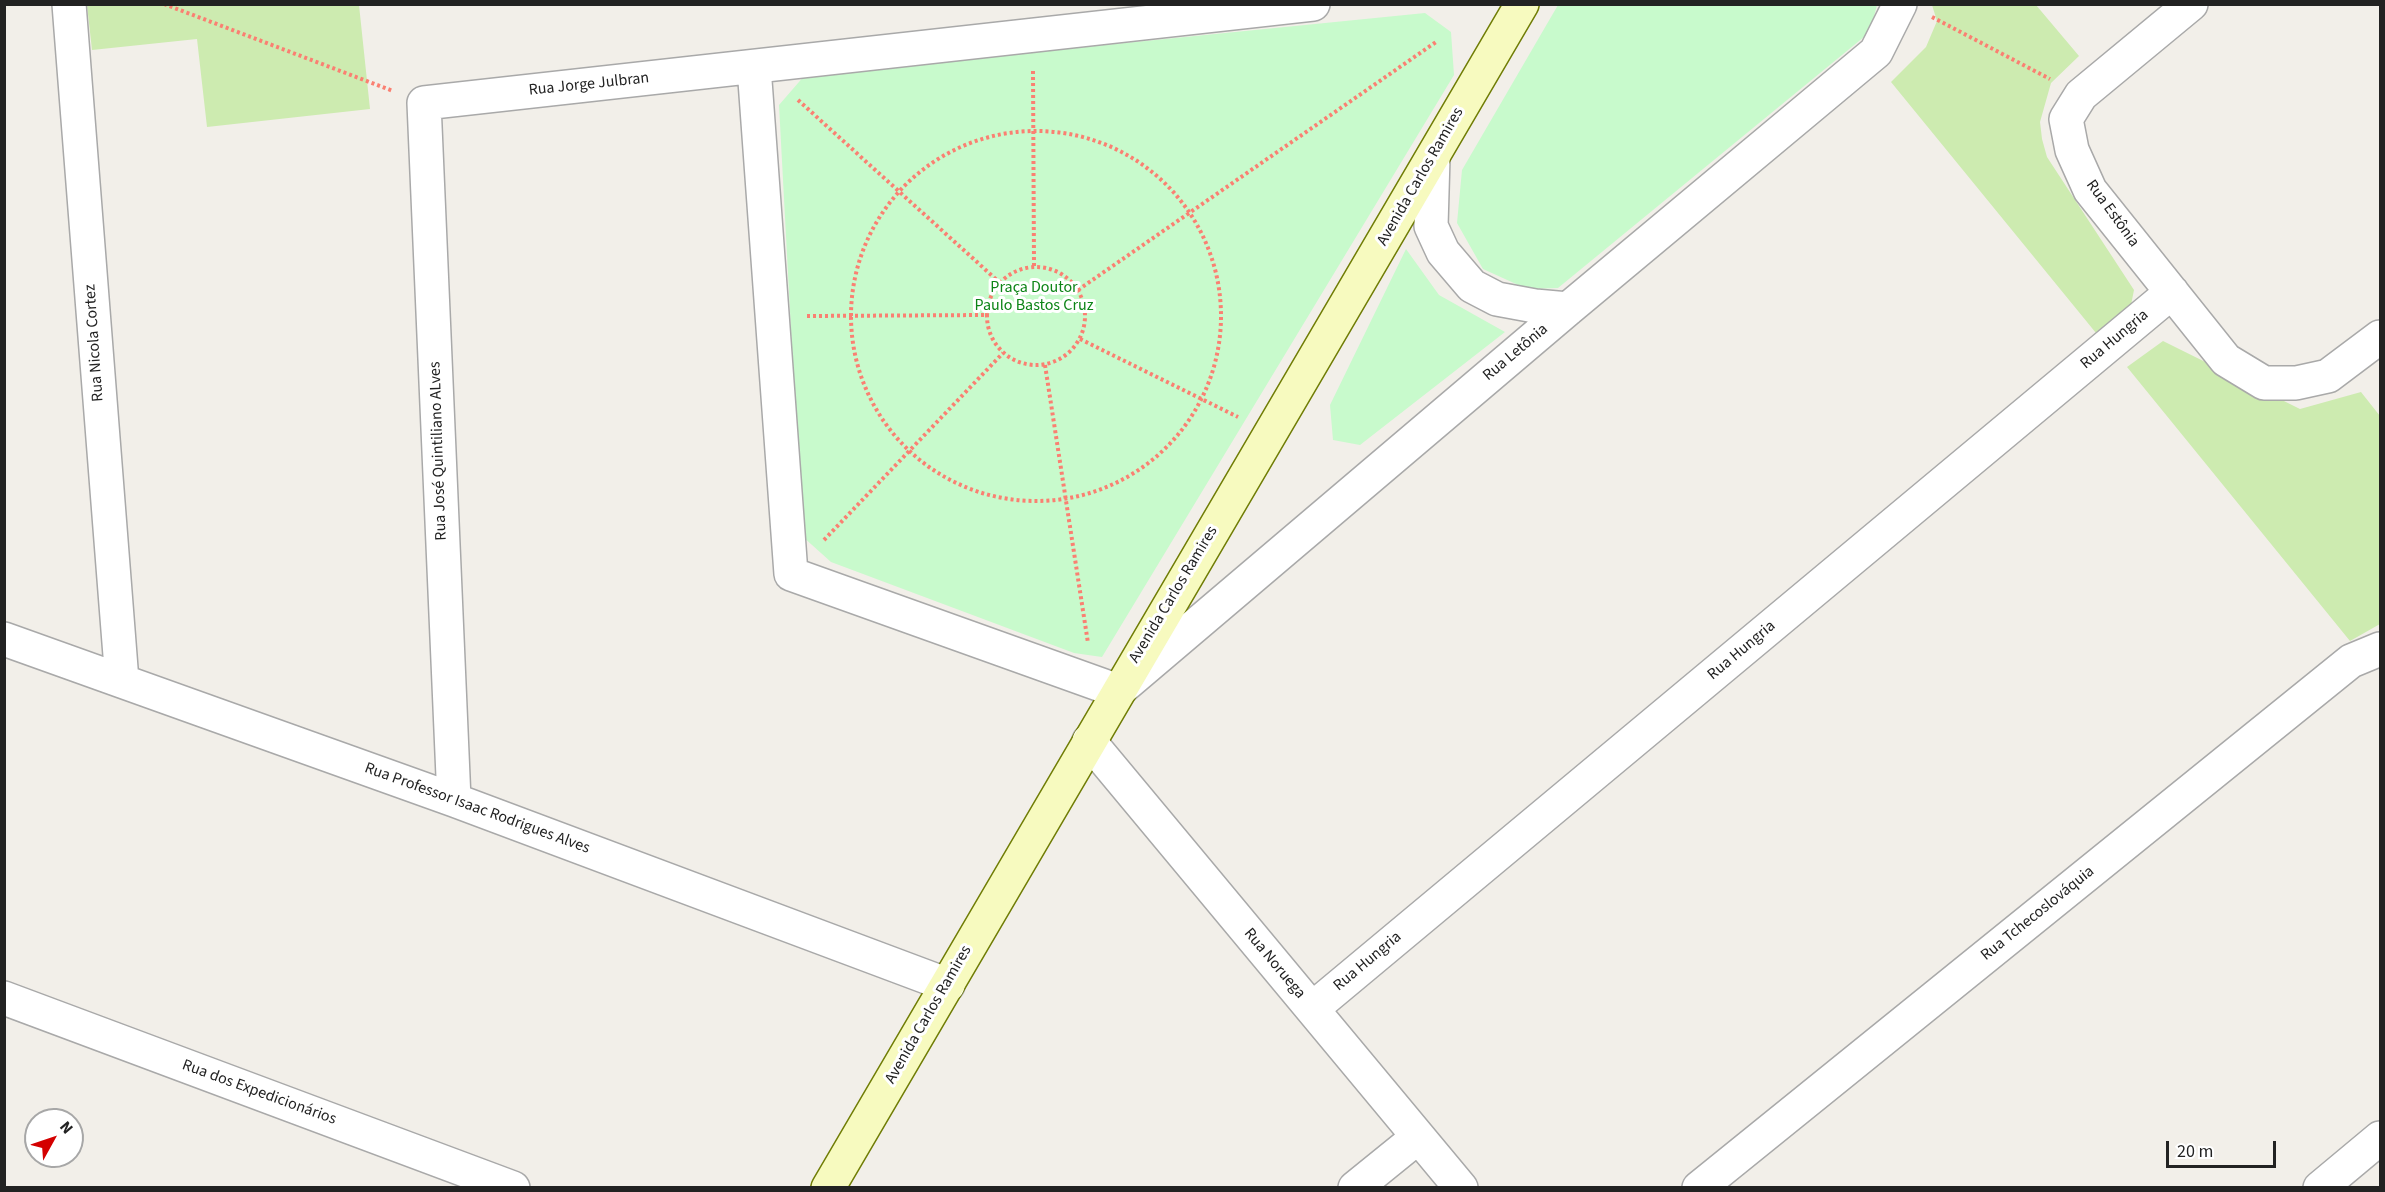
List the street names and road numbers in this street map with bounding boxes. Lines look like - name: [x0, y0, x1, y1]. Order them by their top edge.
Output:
- street label: Rua Jorge Julbran: [528, 69, 650, 101]
- street label: Avenida Carlos Ramires: [1374, 104, 1468, 250]
- street label: Rua Estônia: [2081, 177, 2143, 251]
- street label: Rua Nicola Cortez: [81, 284, 109, 402]
- street label: Rua Hungria: [2077, 306, 2153, 374]
- street label: Rua Letônia: [1480, 320, 1552, 386]
- street label: Rua José Quintiliano ALves: [426, 361, 452, 541]
- street label: Avenida Carlos Ramires: [1125, 523, 1223, 667]
- street label: Rua Hungria: [1704, 617, 1780, 685]
- street label: Rua Professor Isaac Rodrigues Alves: [362, 759, 592, 859]
- street label: Rua Tchecoslováquia: [1977, 862, 2099, 966]
- street label: Rua Noruega: [1239, 925, 1309, 1003]
- street label: Rua Hungria: [1330, 928, 1406, 996]
- street label: Avenida Carlos Ramires: [882, 942, 976, 1088]
- street label: Rua dos Expedicionários: [179, 1056, 339, 1130]

